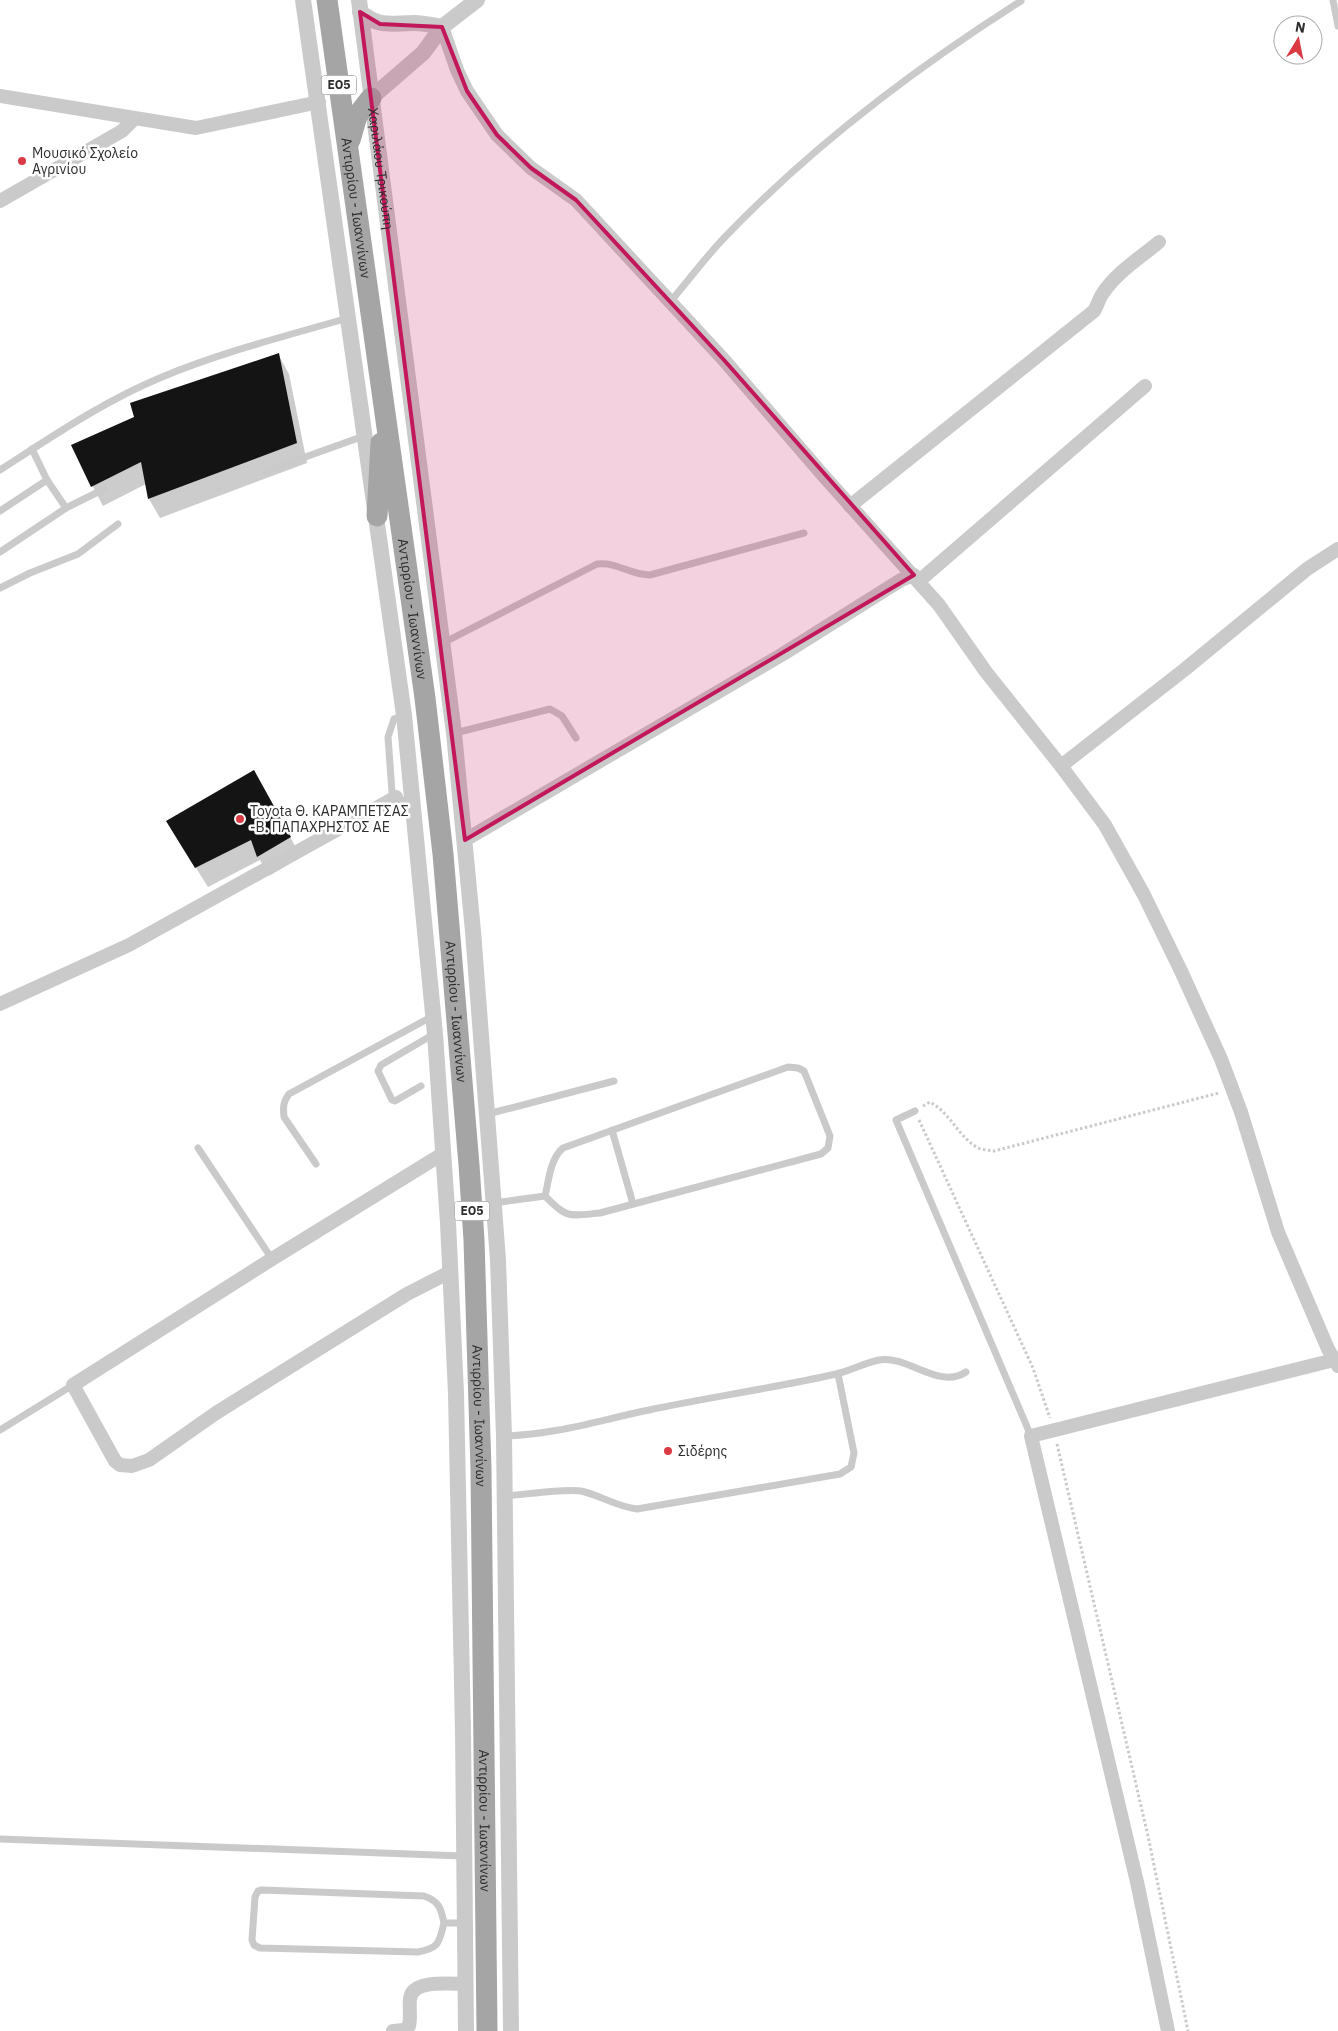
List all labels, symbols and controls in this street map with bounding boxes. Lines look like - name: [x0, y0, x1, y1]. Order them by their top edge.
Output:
- north arrow: [1273, 15, 1323, 65]
- text: N: [1294, 17, 1307, 37]
- road number: ΕΟ5: [322, 76, 356, 94]
- street label: Χαριλάου Τρικούπη: [364, 106, 398, 231]
- street label: Αντιρρίου - Ιωαννίνων: [337, 136, 375, 280]
- place label: Μουσικό Σχολείο Αγρινίου: [32, 144, 138, 178]
- marker: Μουσικό Σχολείο Αγρινίου: [16, 155, 28, 167]
- street label: Αντιρρίου - Ιωαννίνων: [394, 537, 431, 681]
- place label: Toyota Θ. ΚΑΡΑΜΠΕΤΣΑΣ -Β. ΠΑΠΑΧΡΗΣΤΟΣ ΑΕ: [250, 802, 409, 836]
- marker: Toyota Θ. ΚΑΡΑΜΠΕΤΣΑΣ -Β. ΠΑΠΑΧΡΗΣΤΟΣ ΑΕ: [234, 813, 246, 825]
- street label: Αντιρρίου - Ιωαννίνων: [441, 940, 471, 1083]
- road number: ΕΟ5: [454, 1202, 490, 1220]
- street label: Αντιρρίου - Ιωαννίνων: [468, 1344, 490, 1487]
- place label: Σιδέρης: [678, 1442, 728, 1460]
- marker: Σιδέρης: [662, 1445, 674, 1457]
- street label: Αντιρρίου - Ιωαννίνων: [475, 1749, 495, 1892]

